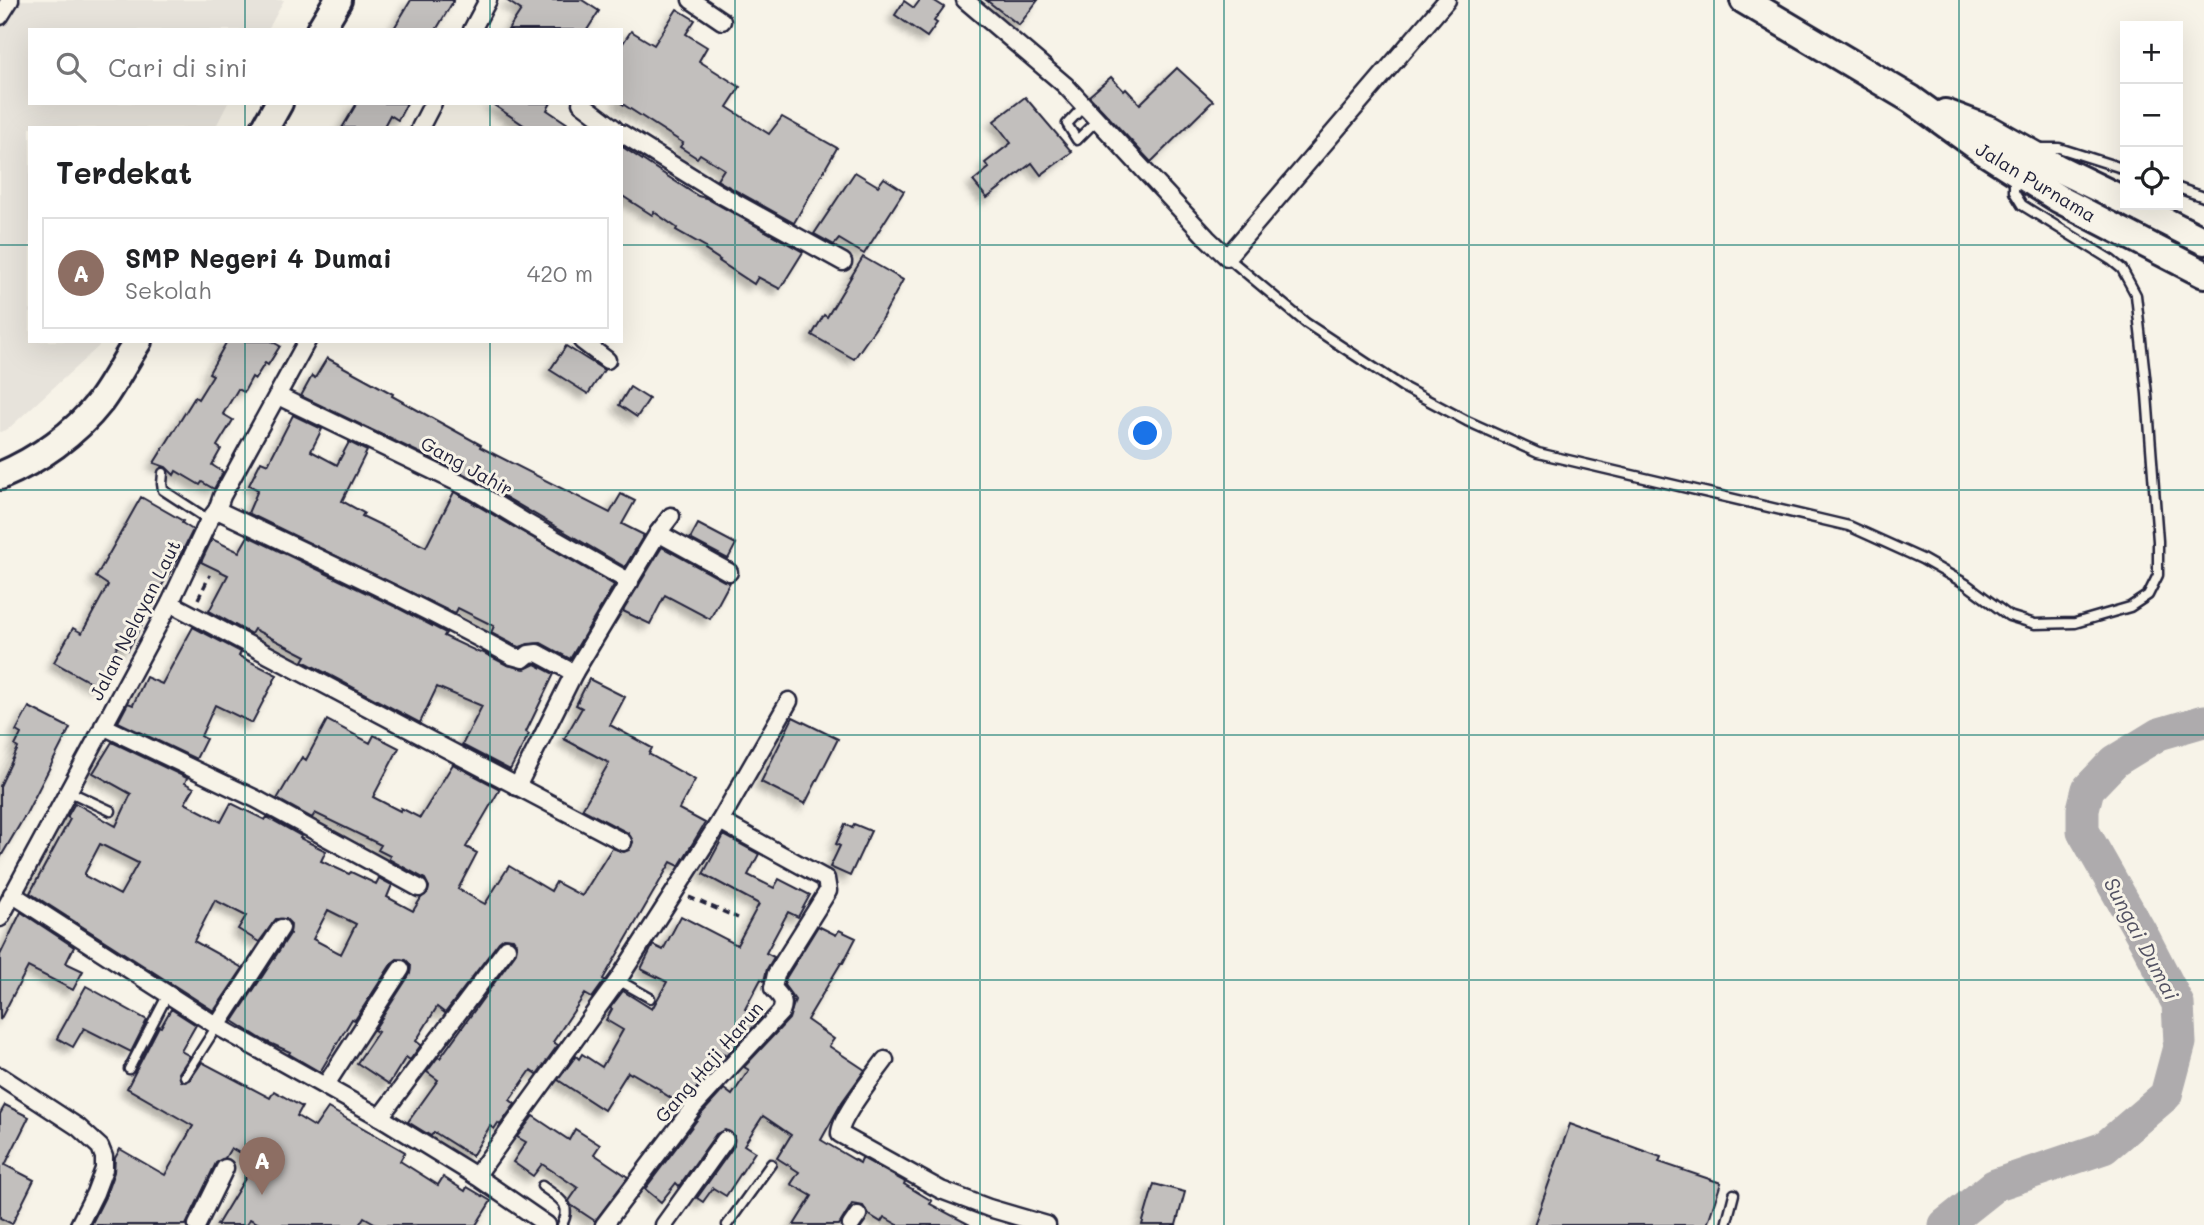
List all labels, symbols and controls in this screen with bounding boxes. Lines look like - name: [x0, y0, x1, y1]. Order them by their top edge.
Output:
- map controls: [2120, 21, 2183, 210]
- button: +: [2120, 21, 2183, 84]
- search box: [28, 28, 623, 105]
- icon: search: [52, 48, 90, 86]
- text: Cari di sini: [108, 50, 248, 84]
- button: −: [2120, 84, 2183, 147]
- street label: Jalan Purnama: [1971, 136, 2101, 227]
- button: locate: [2120, 147, 2183, 210]
- text: Terdekat: [56, 152, 192, 192]
- text: SMP Negeri 4 Dumai: [125, 241, 392, 275]
- text: A: [73, 258, 89, 288]
- text: 420 m: [527, 258, 593, 288]
- text: Sekolah: [125, 275, 211, 305]
- your location: [1128, 416, 1162, 450]
- street label: Gang Jahir: [417, 430, 518, 501]
- street label: Jalan Nelayan Laut: [83, 535, 186, 704]
- water label: Sungai Dumai: [2099, 872, 2186, 1005]
- street label: Gang Haji Harun: [649, 996, 768, 1128]
- pin: A: [239, 1137, 285, 1195]

